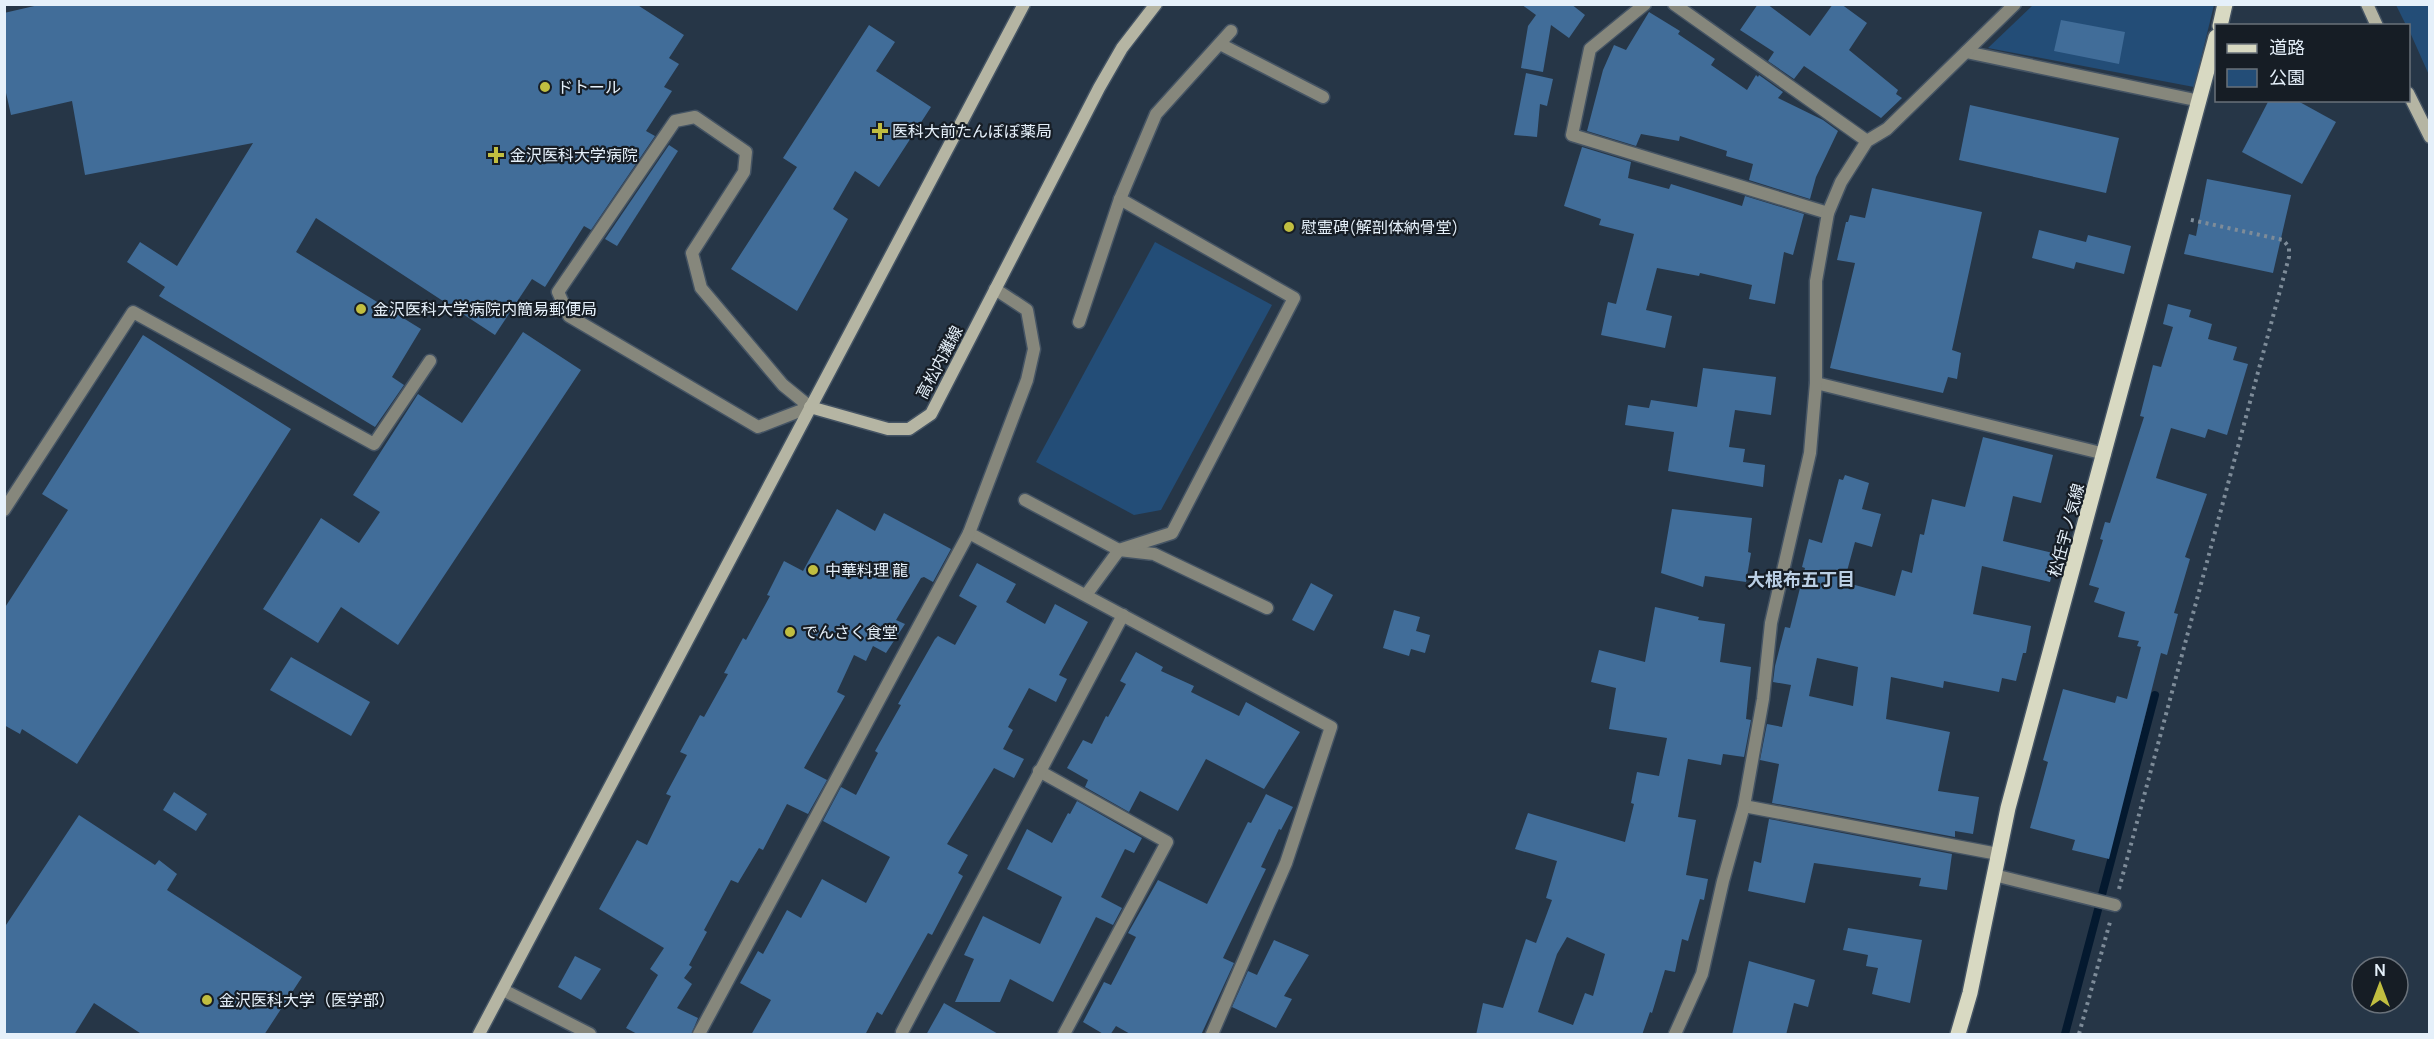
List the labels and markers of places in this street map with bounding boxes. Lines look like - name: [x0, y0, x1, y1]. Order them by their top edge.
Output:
- place label: ドトール: [557, 76, 621, 98]
- marker: ドトール: [538, 80, 552, 94]
- place label: 医科大前たんぽぽ薬局: [892, 120, 1052, 142]
- marker: 医科大前たんぽぽ薬局: [873, 124, 887, 138]
- place label: 金沢医科大学病院: [510, 144, 638, 166]
- marker: 金沢医科大学病院: [487, 146, 505, 164]
- place label: 慰霊碑(解剖体納骨堂): [1301, 216, 1459, 238]
- marker: 慰霊碑(解剖体納骨堂): [1282, 220, 1296, 234]
- place label: 金沢医科大学病院内簡易郵便局: [373, 298, 597, 320]
- marker: 金沢医科大学病院内簡易郵便局: [354, 302, 368, 316]
- place label: 中華料理 龍: [825, 559, 908, 581]
- marker: 中華料理 龍: [806, 563, 820, 577]
- place label: でんさく食堂: [802, 621, 898, 643]
- marker: でんさく食堂: [783, 625, 797, 639]
- place label: 金沢医科大学（医学部）: [219, 989, 395, 1011]
- marker: 金沢医科大学（医学部）: [200, 993, 214, 1007]

